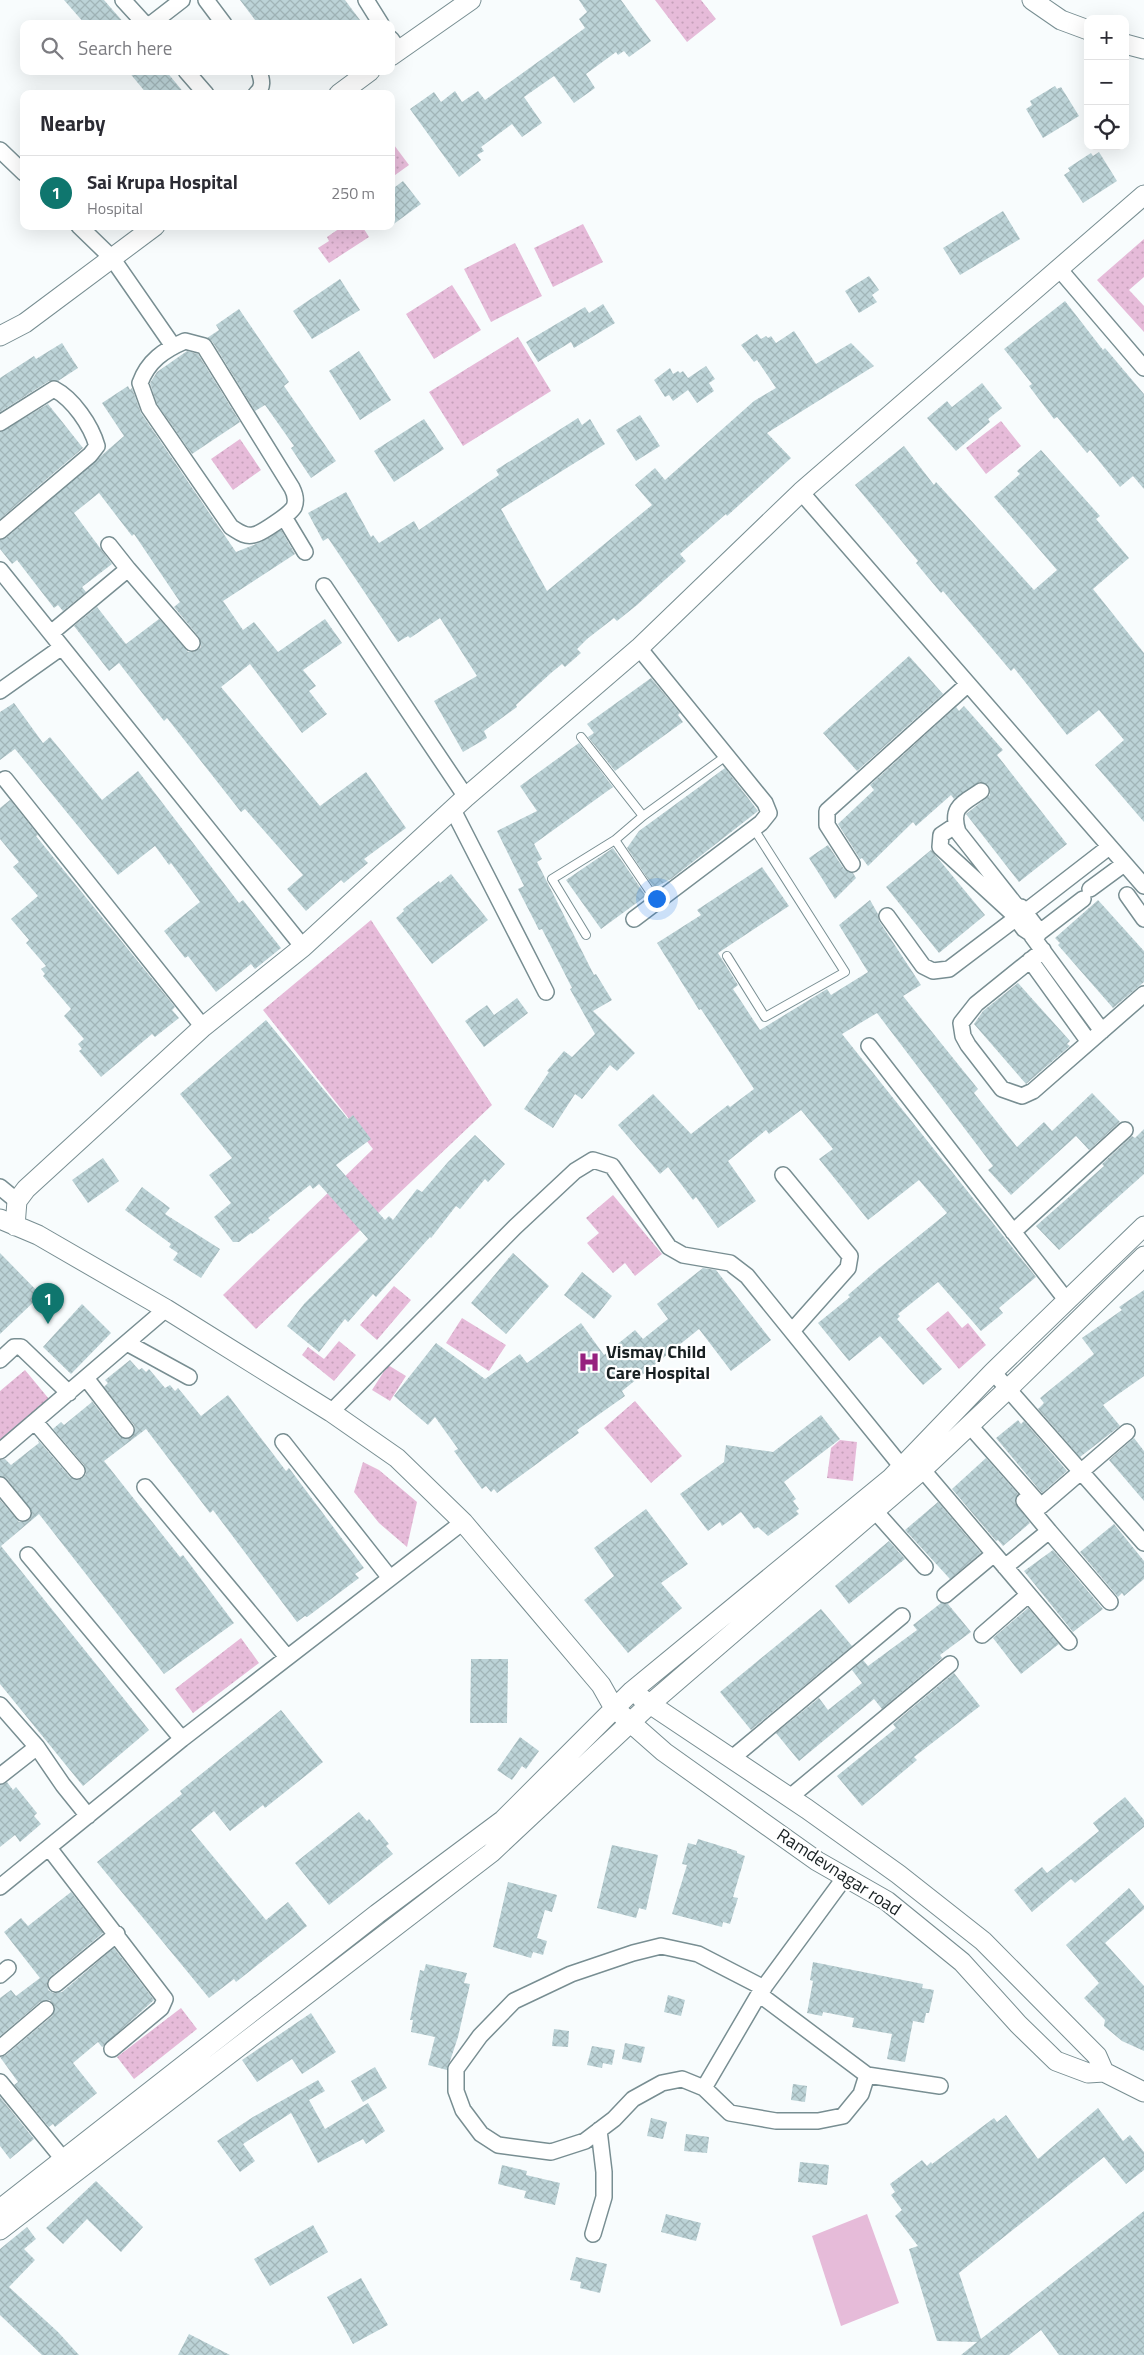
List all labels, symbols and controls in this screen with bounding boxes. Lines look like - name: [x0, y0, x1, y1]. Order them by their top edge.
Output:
- map controls: [1084, 15, 1129, 150]
- button: +: [1084, 15, 1129, 60]
- search box: [20, 20, 395, 75]
- text: Search here: [78, 33, 172, 62]
- icon: search: [38, 34, 66, 62]
- button: −: [1084, 60, 1129, 105]
- button: locate: [1084, 105, 1129, 150]
- text: Nearby: [40, 107, 105, 139]
- text: Sai Krupa Hospital: [87, 167, 238, 196]
- text: 1: [52, 181, 60, 205]
- text: 250 m: [331, 181, 375, 205]
- text: Hospital: [87, 196, 143, 220]
- your location: [644, 886, 670, 912]
- pin: 1: [32, 1283, 64, 1324]
- place label: Vismay Child Care Hospital: [606, 1338, 710, 1386]
- hospital icon: Vismay Child Care Hospital: [576, 1349, 602, 1375]
- street label: Ramdevnagar road: [772, 1821, 907, 1922]

